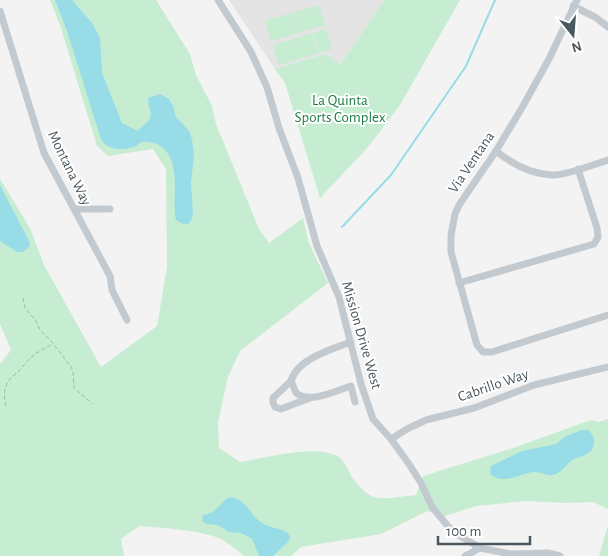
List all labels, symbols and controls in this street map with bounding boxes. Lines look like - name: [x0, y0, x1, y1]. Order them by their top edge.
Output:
- north arrow: [548, 10, 598, 60]
- text: N: [570, 38, 583, 55]
- park label: La Quinta Sports Complex: [294, 93, 386, 125]
- street label: Montana Way: [45, 129, 94, 208]
- street label: Via Ventana: [446, 129, 497, 196]
- street label: Mission Drive West: [339, 280, 384, 391]
- street label: Cabrillo Way: [456, 366, 531, 405]
- scale bar: [438, 514, 530, 546]
- text: 100 m: [446, 524, 481, 539]

